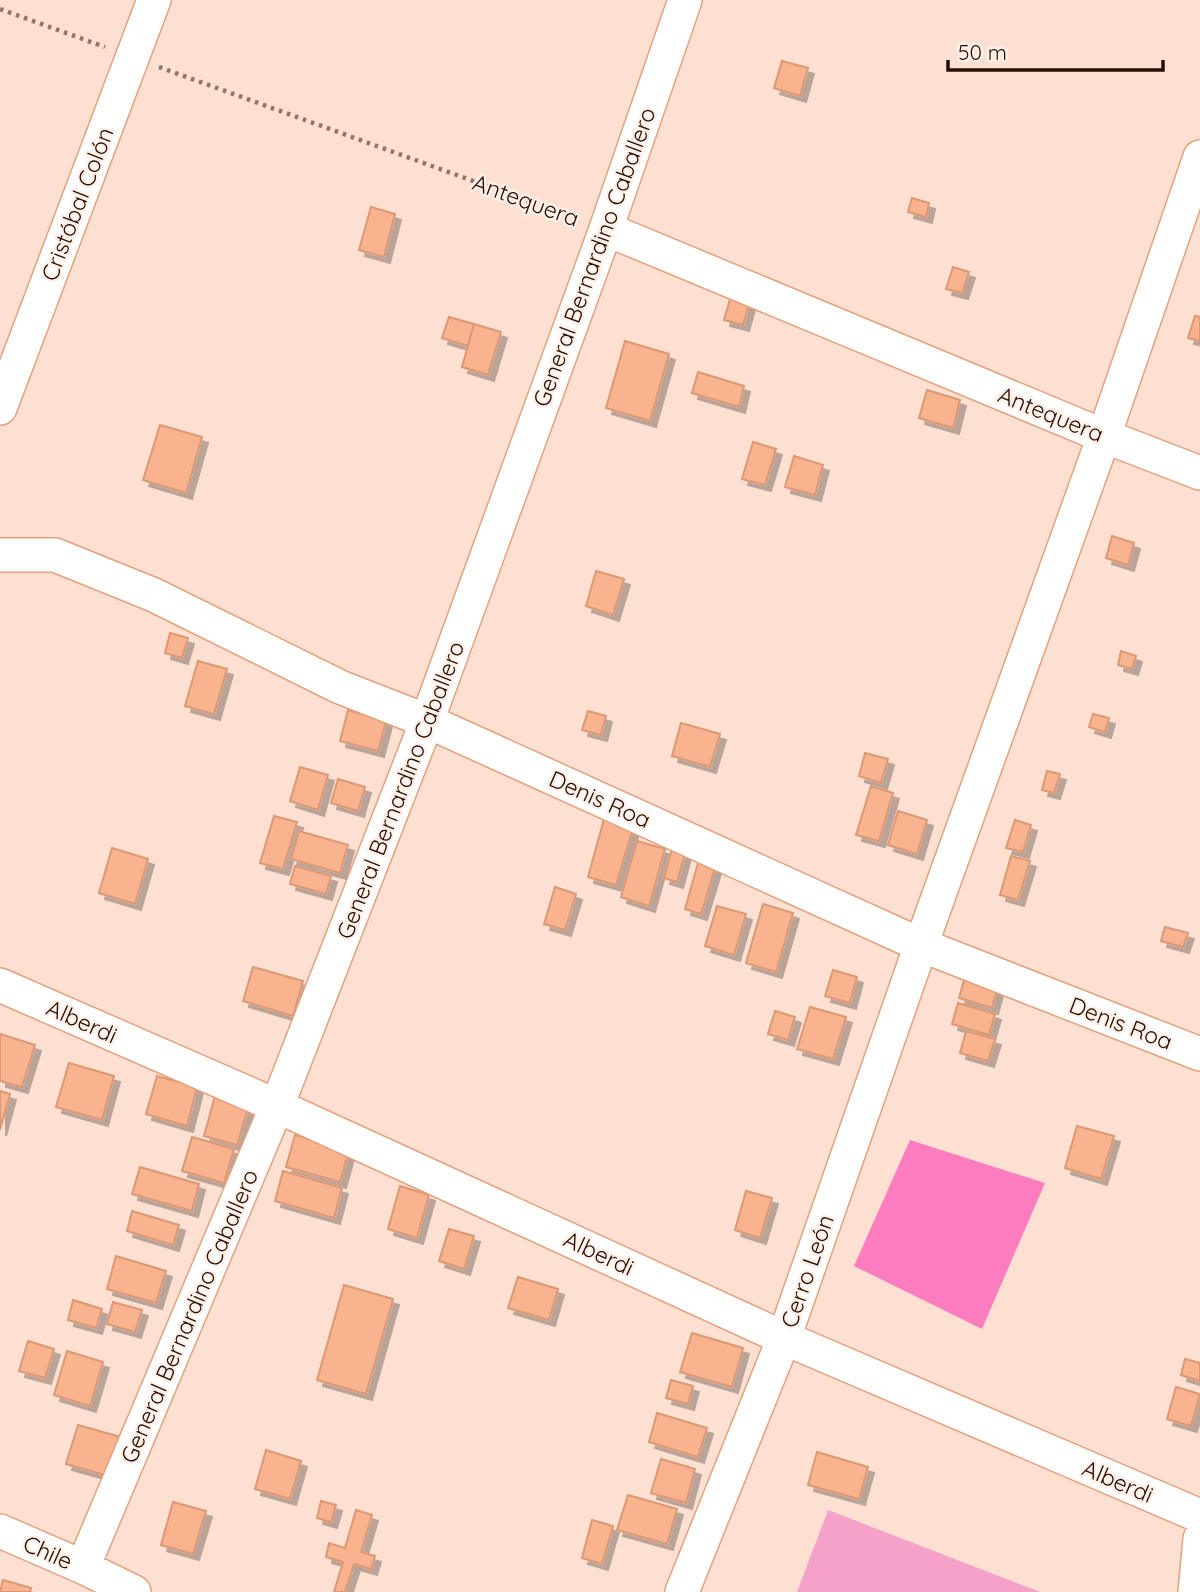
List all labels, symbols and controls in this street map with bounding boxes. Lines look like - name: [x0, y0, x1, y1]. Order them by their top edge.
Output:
- scale bar: [948, 28, 1163, 72]
- text: 50 m: [958, 39, 1007, 65]
- street label: General Bernardino Caballero: [526, 103, 662, 411]
- street label: Cristóbal Colón: [34, 123, 120, 285]
- street label: Antequera: [469, 167, 583, 233]
- street label: Antequera: [994, 380, 1108, 448]
- street label: General Bernardino Caballero: [330, 637, 470, 943]
- street label: Denis Roa: [545, 764, 655, 834]
- street label: Denis Roa: [1065, 990, 1177, 1056]
- street label: Alberdi: [42, 993, 122, 1049]
- street label: General Bernardino Caballero: [114, 1165, 264, 1467]
- street label: Cerro León: [774, 1211, 840, 1331]
- street label: Alberdi: [559, 1224, 639, 1282]
- street label: Alberdi: [1078, 1453, 1158, 1509]
- street label: Chile: [19, 1528, 77, 1576]

